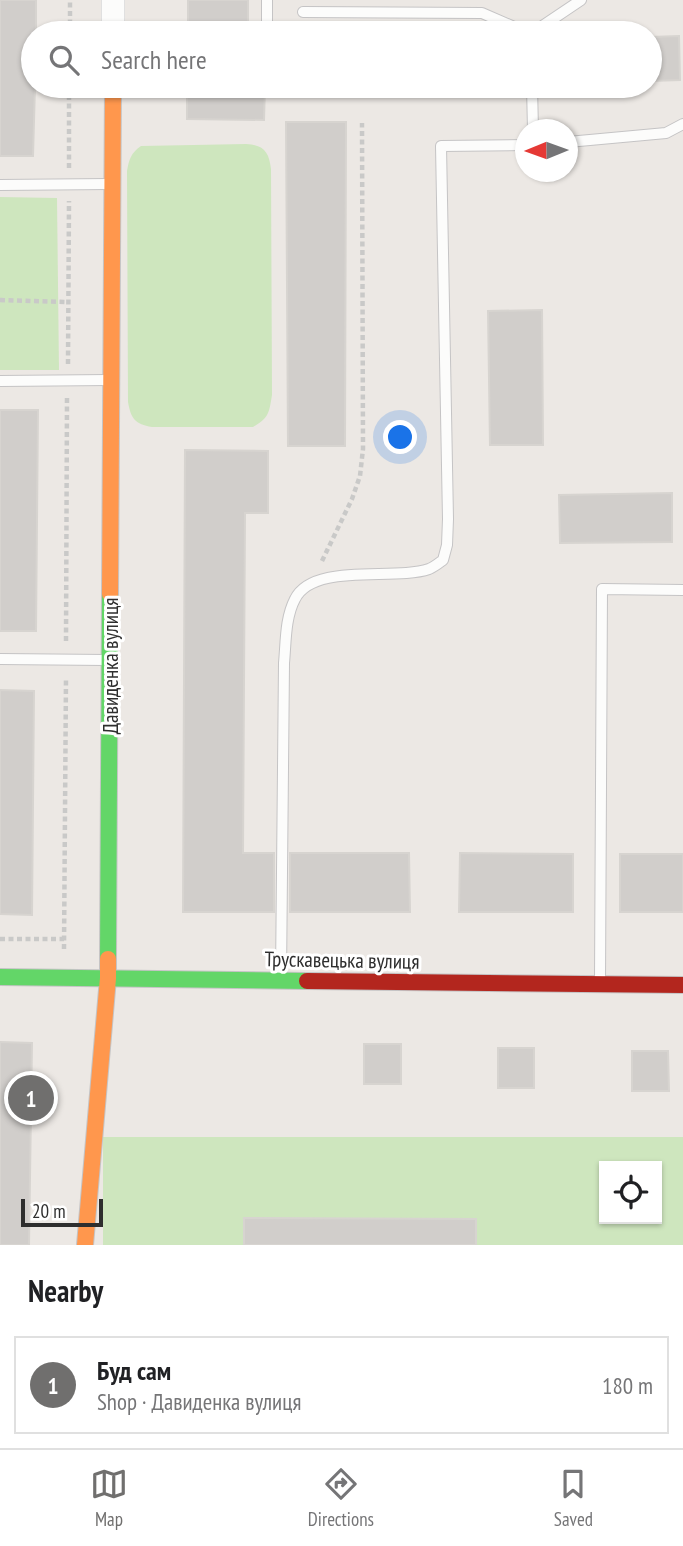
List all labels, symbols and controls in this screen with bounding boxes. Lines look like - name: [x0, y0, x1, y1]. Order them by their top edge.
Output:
- search box: [21, 21, 662, 98]
- icon: search: [45, 41, 83, 79]
- text: Search here: [101, 43, 207, 76]
- north arrow: [515, 119, 578, 182]
- your location: [383, 420, 417, 454]
- street label: Давиденка вулиця: [97, 598, 124, 734]
- street label: Трускавецька вулиця: [264, 945, 420, 975]
- pin: 1: [8, 1072, 54, 1124]
- map controls: [599, 1161, 662, 1224]
- button: locate: [599, 1161, 662, 1224]
- scale bar: [21, 1196, 103, 1228]
- text: 20 m: [32, 1199, 66, 1223]
- text: Nearby: [28, 1271, 103, 1310]
- text: Буд сам: [97, 1354, 171, 1387]
- text: 1: [48, 1371, 59, 1400]
- text: 180 m: [602, 1371, 653, 1400]
- text: Shop · Давиденка вулиця: [97, 1387, 301, 1416]
- tab: Map: [90, 1465, 128, 1531]
- tab: Directions: [308, 1465, 374, 1531]
- tab: Saved: [554, 1465, 593, 1531]

